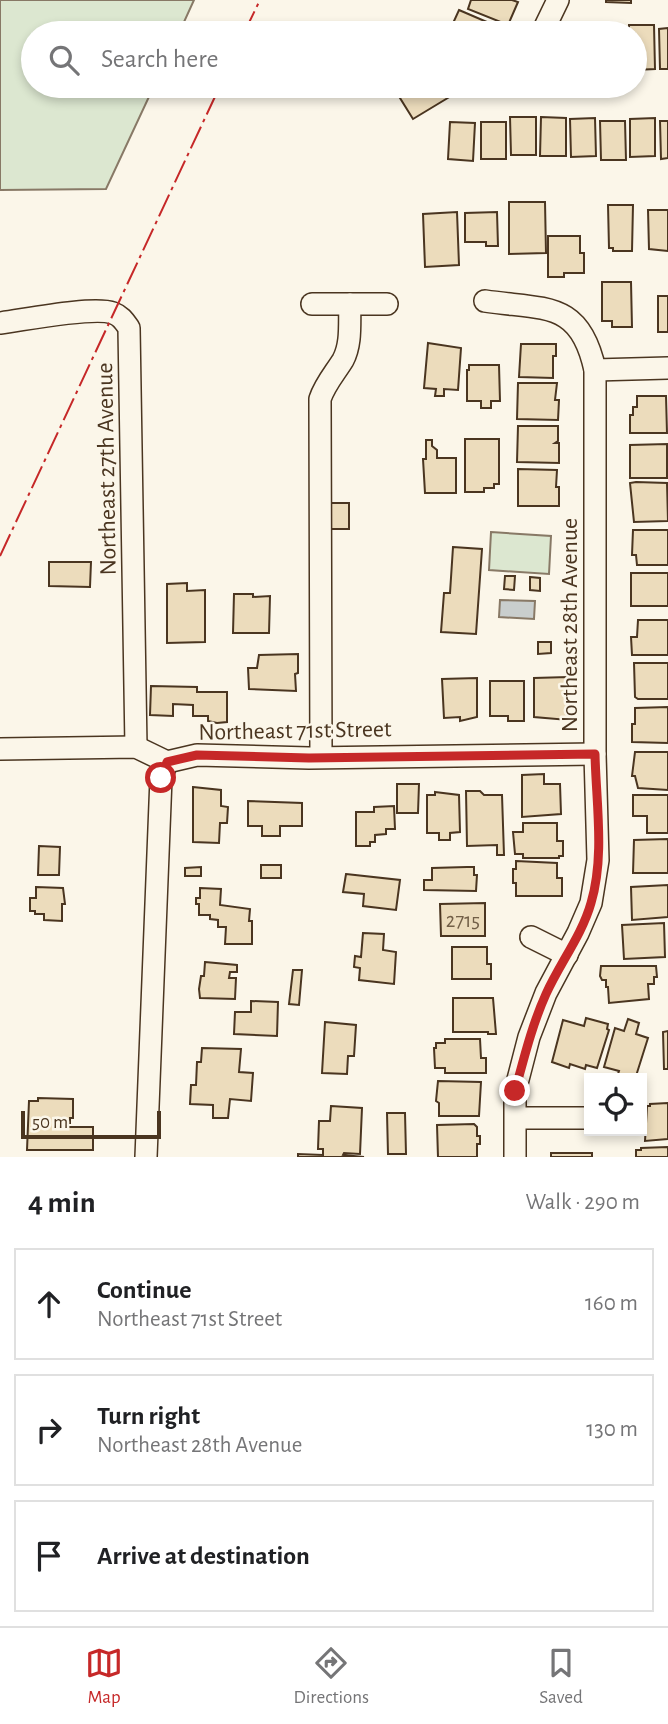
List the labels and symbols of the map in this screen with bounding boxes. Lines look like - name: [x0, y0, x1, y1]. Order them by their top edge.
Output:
- street label: Northeast 27th Avenue: [93, 362, 121, 576]
- street label: Northeast 28th Avenue: [558, 518, 582, 732]
- street label: Northeast 71st Street: [198, 717, 392, 745]
- route start: [145, 762, 176, 793]
- house number: 2715: [446, 910, 480, 931]
- route end: [499, 1075, 530, 1106]
- scale bar: [21, 1108, 161, 1140]

